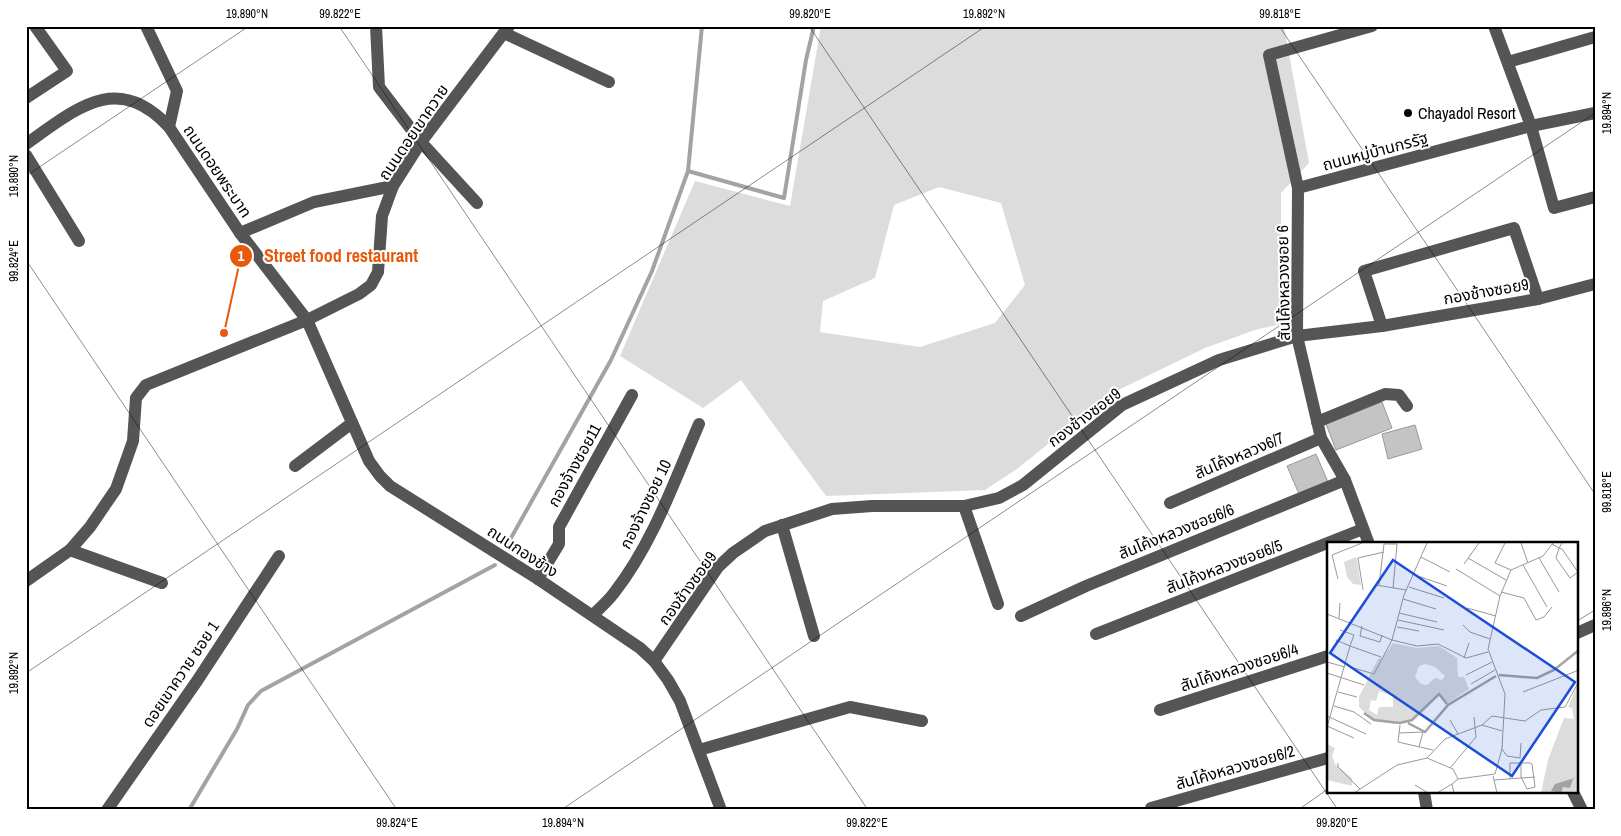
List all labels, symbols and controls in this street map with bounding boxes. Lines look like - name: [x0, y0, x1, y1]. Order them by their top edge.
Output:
- text: 19.890°N: [226, 6, 268, 22]
- text: 99.822°E: [319, 6, 361, 22]
- text: 99.820°E: [789, 6, 831, 22]
- text: 19.892°N: [963, 6, 1005, 22]
- text: 99.818°E: [1259, 6, 1301, 22]
- street label: ถนนดอยเขาควาย: [373, 80, 453, 184]
- text: 19.894°N: [1599, 92, 1615, 134]
- place label: Chayadol Resort: [1418, 102, 1516, 124]
- marker: Chayadol Resort: [1402, 107, 1414, 119]
- street label: ถนนดอยพระบาท: [179, 120, 257, 222]
- street label: ถนนหมู่บ้านกรรัฐ: [1320, 126, 1430, 176]
- text: 19.890°N: [6, 155, 22, 197]
- street label: สันโค้งหลวงซอย 6: [1271, 225, 1295, 341]
- callout: Street food restaurant: [229, 239, 428, 272]
- text: 99.824°E: [6, 240, 22, 282]
- text: Street food restaurant: [264, 243, 418, 268]
- text: 1: [238, 245, 245, 266]
- street label: กองช้างซอย9: [1442, 273, 1530, 309]
- street label: กองช้างซอย9: [1043, 382, 1125, 452]
- street label: กองจ้างซอย11: [542, 419, 606, 511]
- street label: สันโค้งหลวง6/7: [1191, 426, 1287, 484]
- street label: กองจ้างซอย 10: [614, 456, 676, 552]
- text: 99.818°E: [1599, 471, 1615, 513]
- street label: สันโค้งหลวงซอย6/6: [1115, 498, 1237, 564]
- street label: ถนนกองช้าง: [483, 520, 563, 582]
- street label: สันโค้งหลวงซอย6/5: [1163, 534, 1285, 598]
- inset map: [1327, 542, 1578, 794]
- street label: กองช้างซอย9: [653, 547, 721, 629]
- text: 19.896°N: [1599, 589, 1615, 631]
- street label: ดอยเขาควาย ซอย 1: [136, 616, 224, 732]
- street label: สันโค้งหลวงซอย6/4: [1177, 638, 1301, 696]
- text: 19.892°N: [6, 652, 22, 694]
- street label: สันโค้งหลวงซอย6/2: [1173, 739, 1297, 795]
- text: 99.824°E: [376, 815, 418, 831]
- text: 19.894°N: [542, 815, 584, 831]
- text: 99.822°E: [846, 815, 888, 831]
- text: 99.820°E: [1316, 815, 1358, 831]

